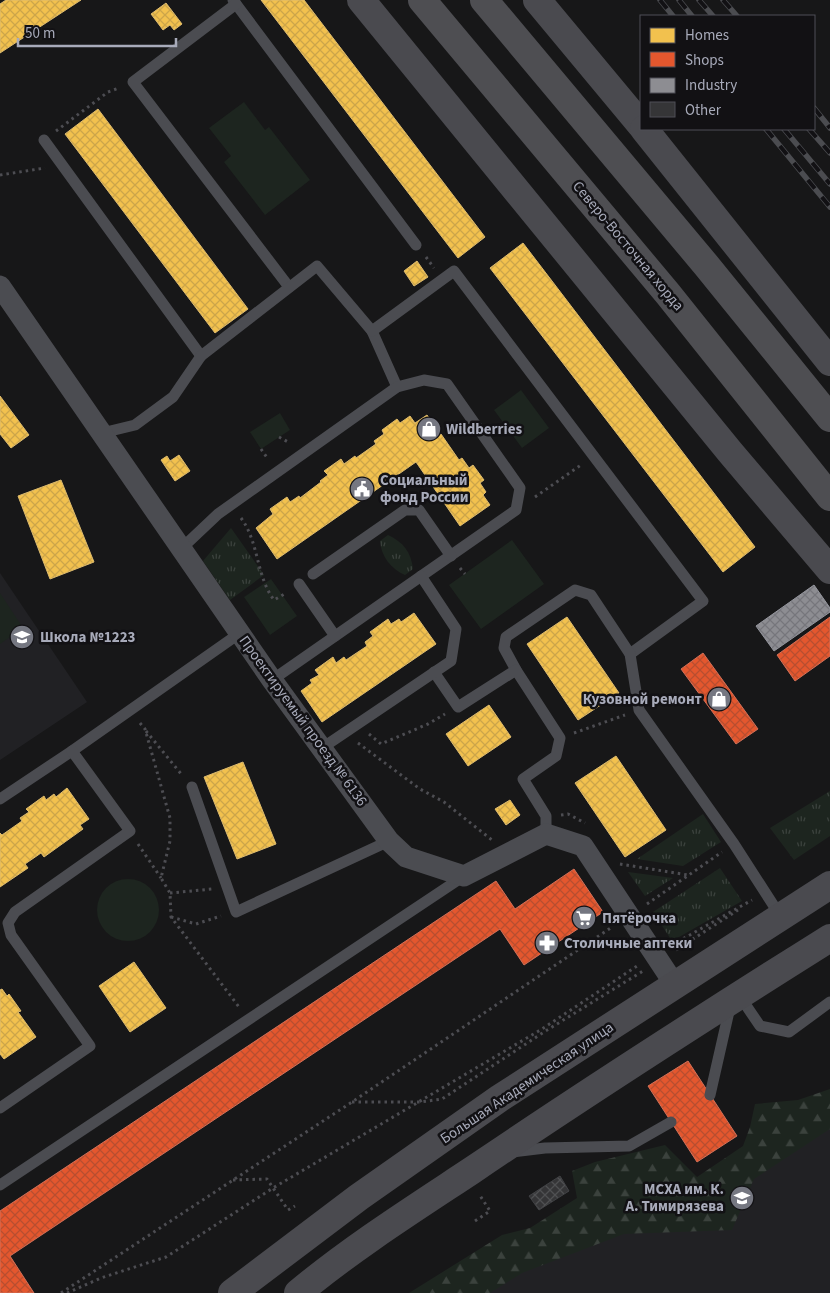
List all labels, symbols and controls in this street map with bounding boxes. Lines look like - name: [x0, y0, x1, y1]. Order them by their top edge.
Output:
- scale bar: [18, 15, 175, 47]
- legend: [640, 15, 815, 130]
- text: 50 m: [25, 23, 55, 44]
- text: Homes: [685, 25, 729, 46]
- text: Shops: [685, 50, 724, 71]
- text: Industry: [685, 75, 737, 96]
- text: Other: [685, 100, 722, 121]
- street label: Северо-Восточная хорда: [567, 177, 689, 315]
- shop icon: Wildberries: [416, 416, 442, 442]
- place label: Wildberries: [446, 419, 522, 440]
- place label: Социальный фонд России: [380, 470, 469, 508]
- public building icon: Социальный фонд России: [349, 476, 375, 502]
- school or university icon: Школа №1223: [9, 624, 35, 650]
- place label: Школа №1223: [40, 627, 136, 648]
- street label: Проектируемый проезд № 6136: [234, 631, 372, 811]
- shop icon: Кузовной ремонт: [706, 686, 732, 712]
- place label: Кузовной ремонт: [583, 689, 702, 710]
- supermarket icon: Пятёрочка: [571, 905, 597, 931]
- place label: Пятёрочка: [602, 908, 676, 929]
- pharmacy icon: Столичные аптеки: [534, 930, 560, 956]
- place label: Столичные аптеки: [564, 933, 692, 954]
- street label: Большая Академическая улица: [436, 1017, 618, 1149]
- place label: МСХА им. К. А. Тимирязева: [624, 1179, 724, 1217]
- school or university icon: МСХА им. К. А. Тимирязева: [729, 1185, 755, 1211]

